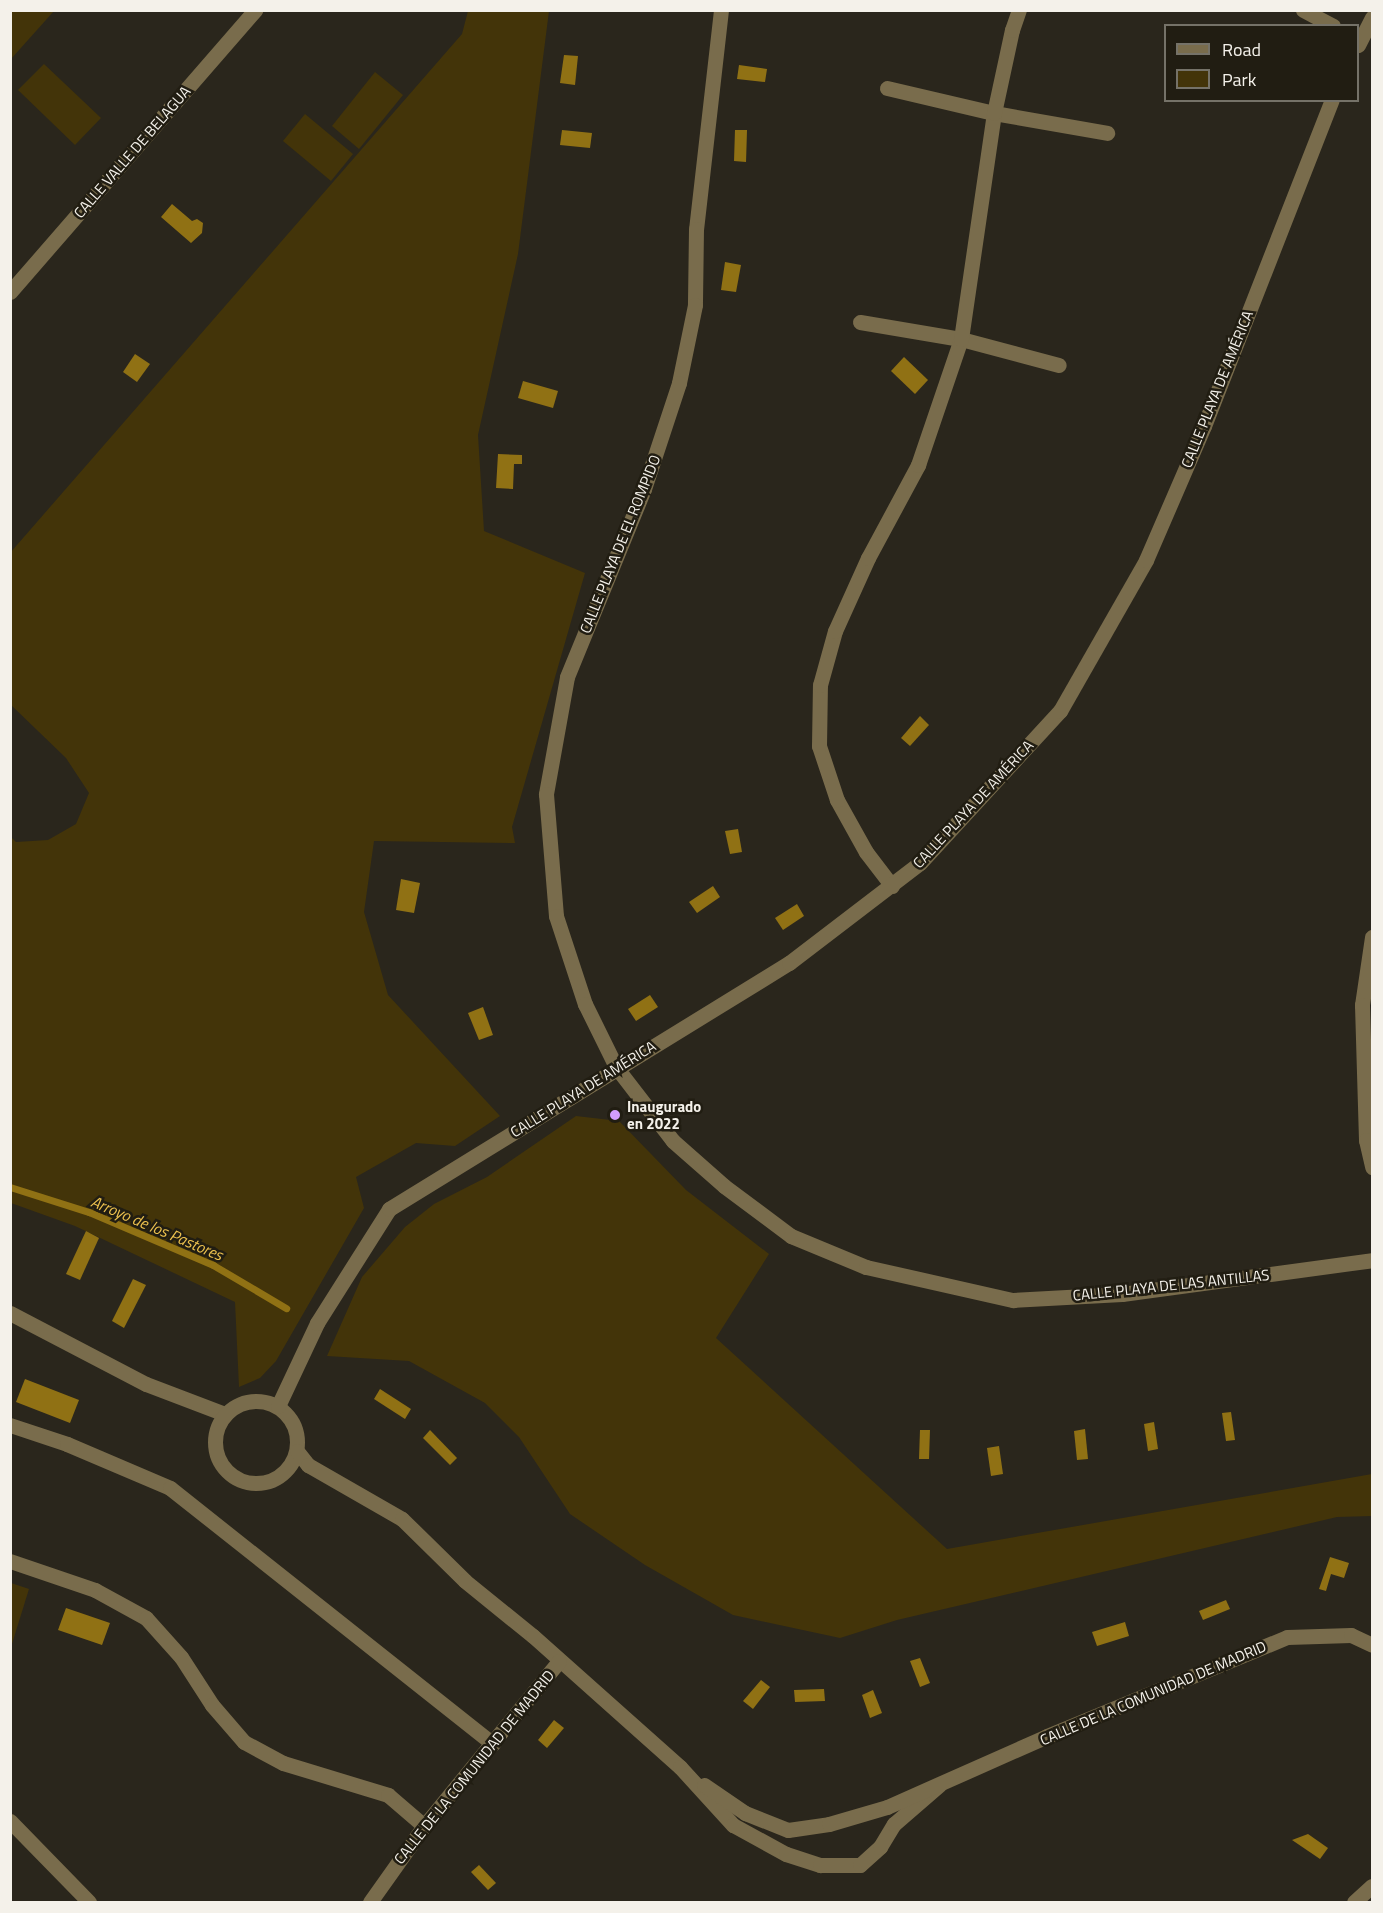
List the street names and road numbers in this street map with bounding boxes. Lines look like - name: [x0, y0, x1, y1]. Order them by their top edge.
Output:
- street label: CALLE VALLE DE BELAGUA: [70, 82, 194, 222]
- street label: CALLE PLAYA DE AMÉRICA: [1177, 308, 1257, 470]
- street label: CALLE PLAYA DE EL ROMPIDO: [576, 452, 664, 636]
- street label: CALLE PLAYA DE AMÉRICA: [909, 736, 1037, 872]
- street label: CALLE PLAYA DE AMÉRICA: [507, 1037, 659, 1141]
- street label: CALLE PLAYA DE LAS ANTILLAS: [1072, 1266, 1270, 1304]
- street label: CALLE DE LA COMUNIDAD DE MADRID: [1037, 1637, 1269, 1749]
- street label: CALLE DE LA COMUNIDAD DE MADRID: [390, 1666, 558, 1868]

